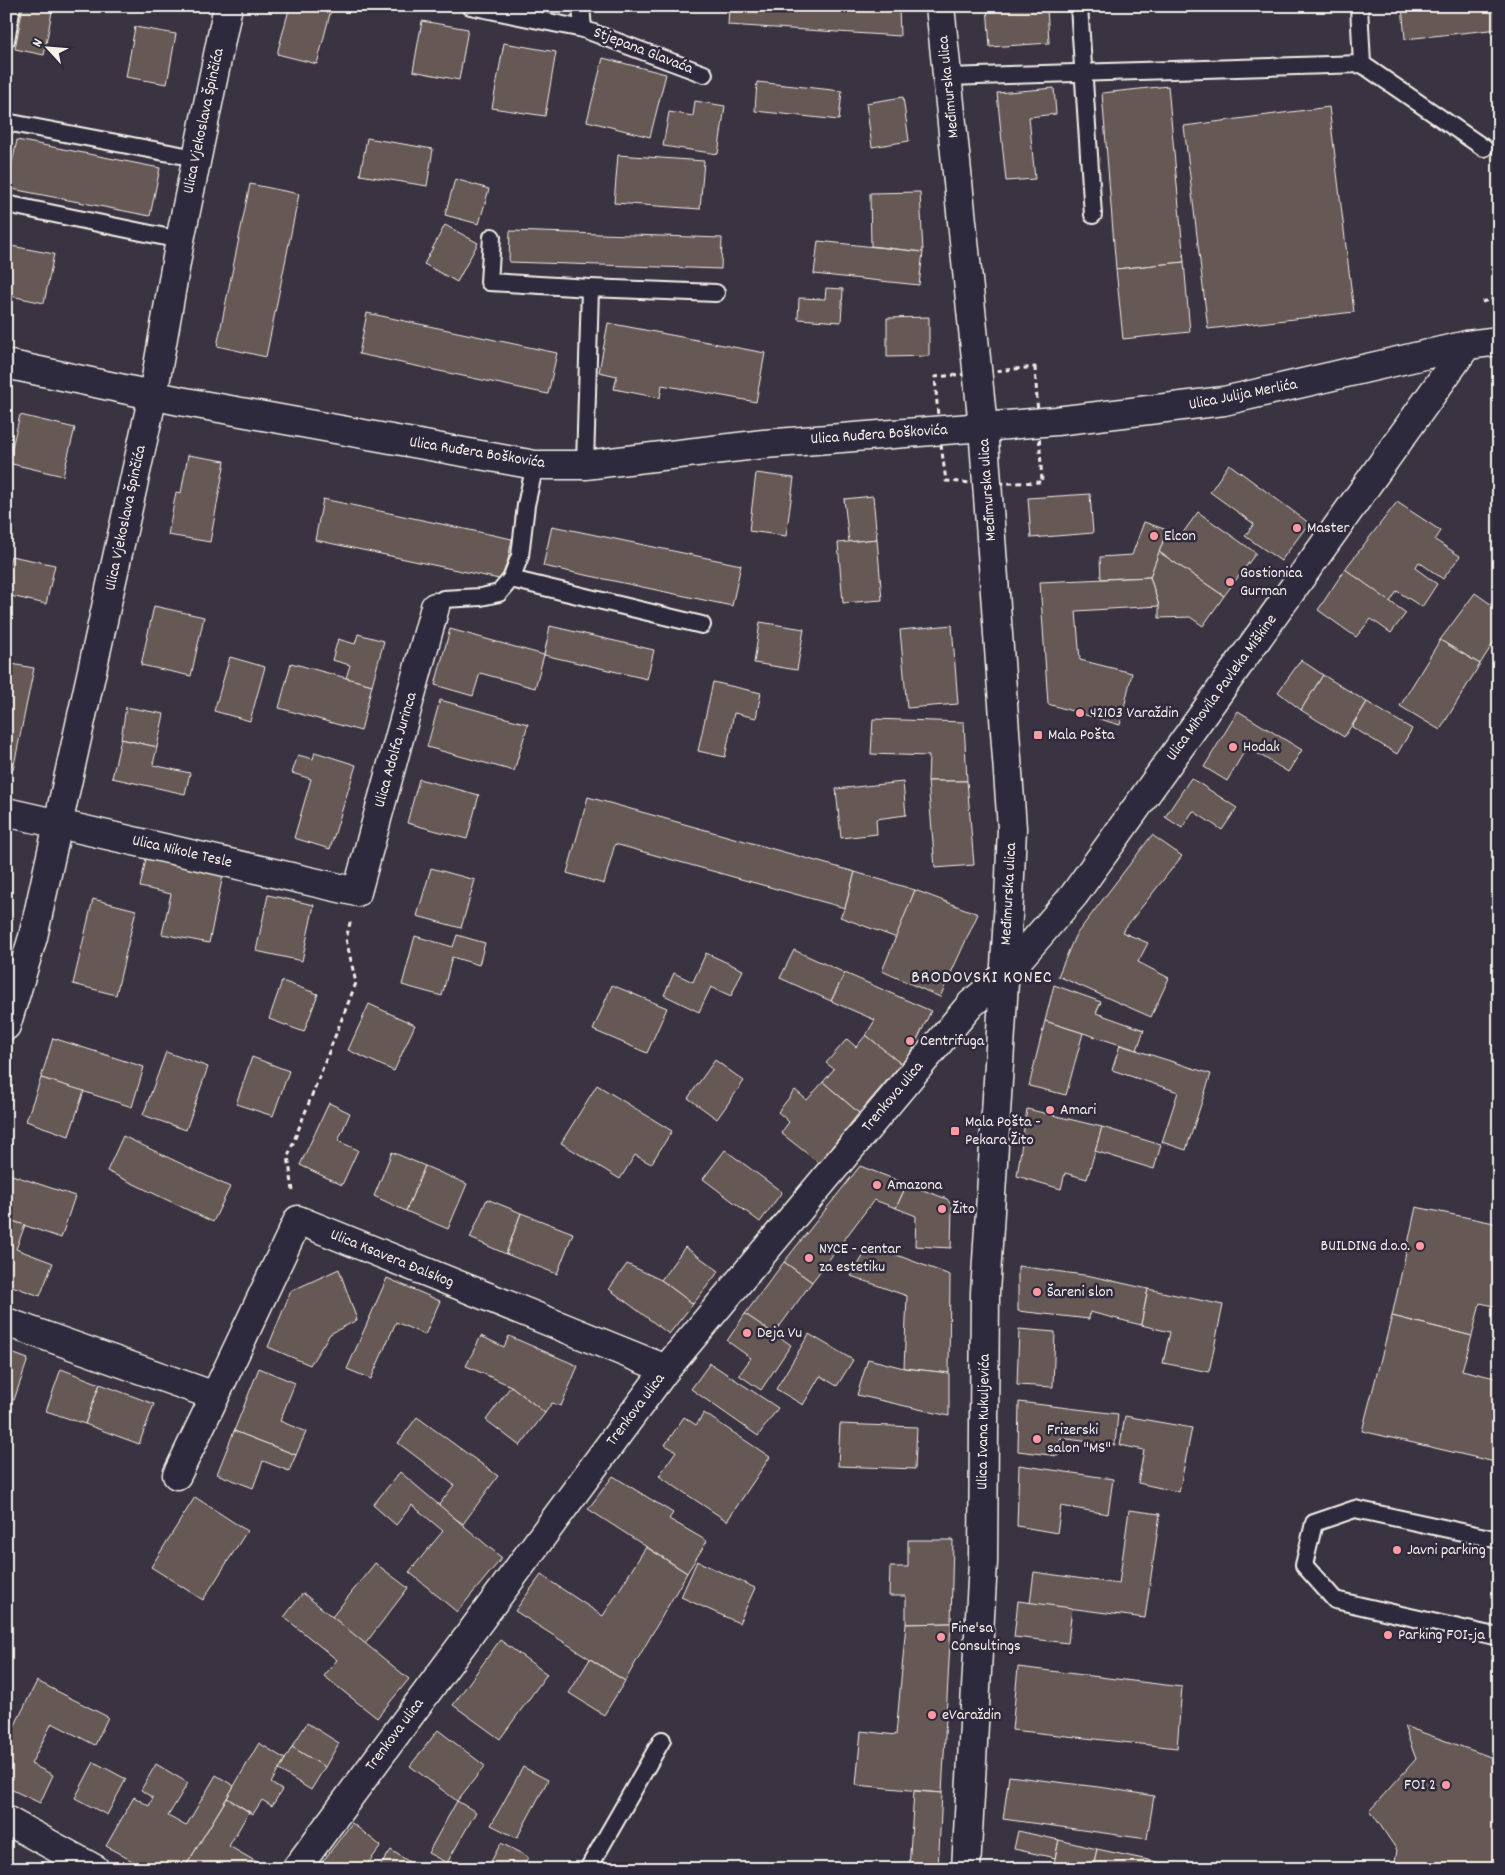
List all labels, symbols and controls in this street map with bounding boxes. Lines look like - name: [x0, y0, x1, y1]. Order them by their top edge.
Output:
- street label: Stjepana Glavaća: [590, 21, 697, 81]
- north arrow: [22, 22, 72, 72]
- street label: Međimurska ulica: [932, 34, 966, 139]
- text: N: [28, 36, 49, 51]
- street label: Ulica Vjekoslava Špinčića: [177, 46, 231, 196]
- street label: Ulica Julija Merlića: [1187, 373, 1300, 417]
- street label: Ulica Ruđera Boškovića: [810, 419, 949, 451]
- street label: Ulica Ruđera Boškovića: [407, 431, 547, 475]
- street label: Međimurska ulica: [973, 437, 1003, 542]
- street label: Ulica Vjekoslava Špinčića: [99, 443, 153, 593]
- place label: Master: [1307, 517, 1350, 540]
- marker: Master: [1291, 522, 1303, 534]
- place label: Elcon: [1164, 525, 1196, 548]
- marker: Elcon: [1148, 530, 1160, 542]
- place label: Gostionica Gurman: [1240, 562, 1303, 603]
- marker: Gostionica Gurman: [1224, 576, 1236, 588]
- street label: Ulica Mihovila Pavleka Miškine: [1161, 610, 1283, 766]
- street label: Ulica Adolfa Jurinca: [369, 689, 424, 810]
- place label: 42103 Varaždin: [1090, 702, 1179, 725]
- marker: 42103 Varaždin: [1074, 707, 1086, 719]
- place label: Mala Pošta: [1048, 724, 1115, 747]
- marker: Mala Pošta: [1032, 729, 1044, 741]
- place label: Hodak: [1243, 736, 1280, 759]
- marker: Hodak: [1227, 741, 1239, 753]
- street label: Ulica Nikole Tesle: [130, 829, 234, 875]
- street label: Međimurska ulica: [995, 842, 1023, 946]
- district label: BRODOVSKI KONEC: [911, 966, 1053, 991]
- place label: Centrifuga: [920, 1030, 985, 1053]
- marker: Centrifuga: [904, 1035, 916, 1047]
- street label: Trenkova ulica: [857, 1056, 930, 1137]
- place label: Amari: [1060, 1099, 1096, 1122]
- marker: Amari: [1044, 1104, 1056, 1116]
- place label: Mala Pošta - Pekara Žito: [965, 1111, 1041, 1152]
- marker: Mala Pošta - Pekara Žito: [949, 1125, 961, 1137]
- place label: Amazona: [887, 1174, 943, 1197]
- marker: Amazona: [871, 1179, 883, 1191]
- place label: Žito: [952, 1198, 975, 1221]
- marker: Žito: [936, 1203, 948, 1215]
- street label: Ulica Ksavera Đalskog: [327, 1224, 457, 1294]
- place label: BUILDING d.o.o.: [1321, 1235, 1410, 1258]
- place label: NYCE - centar za estetiku: [819, 1238, 901, 1279]
- marker: BUILDING d.o.o.: [1414, 1240, 1426, 1252]
- marker: NYCE - centar za estetiku: [803, 1252, 815, 1264]
- place label: Šareni slon: [1047, 1281, 1113, 1304]
- marker: Šareni slon: [1031, 1286, 1043, 1298]
- place label: Deja Vu: [757, 1322, 802, 1345]
- marker: Deja Vu: [741, 1327, 753, 1339]
- street label: Ulica Ivana Kukuljevića: [971, 1353, 997, 1490]
- street label: Trenkova ulica: [601, 1368, 671, 1451]
- place label: Frizerski salon "MS": [1047, 1419, 1111, 1460]
- marker: Frizerski salon "MS": [1031, 1433, 1043, 1445]
- place label: Javni parking: [1407, 1539, 1486, 1562]
- marker: Javni parking: [1391, 1544, 1403, 1556]
- place label: Fine'sa Consultings: [951, 1617, 1021, 1658]
- place label: Parking FOI-ja: [1398, 1624, 1485, 1647]
- marker: Parking FOI-ja: [1382, 1629, 1394, 1641]
- marker: Fine'sa Consultings: [935, 1631, 947, 1643]
- street label: Trenkova ulica: [360, 1693, 430, 1776]
- place label: eVaraždin: [942, 1704, 1001, 1727]
- marker: eVaraždin: [926, 1709, 938, 1721]
- place label: FOI 2: [1404, 1774, 1436, 1797]
- marker: FOI 2: [1440, 1779, 1452, 1791]

